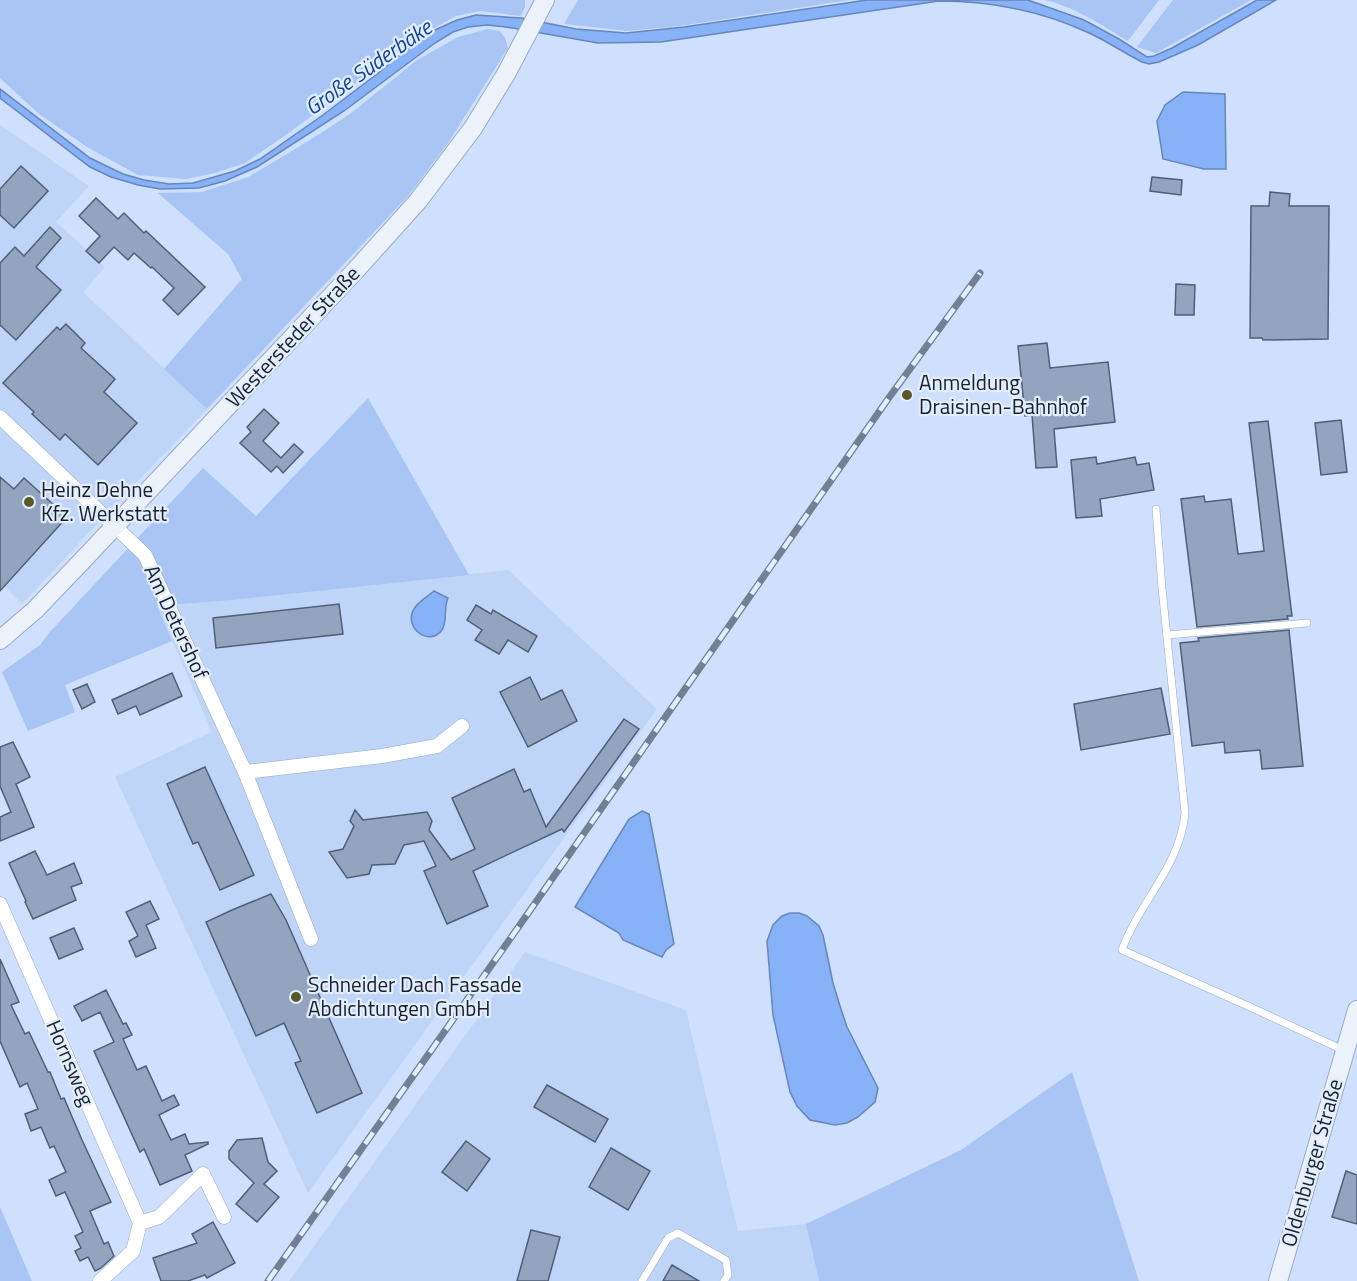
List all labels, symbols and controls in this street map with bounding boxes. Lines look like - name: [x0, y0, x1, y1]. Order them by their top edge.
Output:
- water label: Große Süderbäke: [297, 9, 440, 124]
- street label: Westersteder Straße: [218, 258, 367, 415]
- place label: Anmeldung Draisinen-Bahnhof: [919, 366, 1087, 422]
- marker: Anmeldung Draisinen-Bahnhof: [900, 388, 914, 402]
- place label: Heinz Dehne Kfz. Werkstatt: [41, 473, 168, 529]
- marker: Heinz Dehne Kfz. Werkstatt: [22, 495, 36, 509]
- street label: Am Detershof: [136, 559, 217, 684]
- place label: Schneider Dach Fassade Abdichtungen GmbH: [308, 968, 522, 1024]
- marker: Schneider Dach Fassade Abdichtungen GmbH: [289, 990, 303, 1004]
- street label: Hornsweg: [38, 1015, 103, 1111]
- street label: Oldenburger Straße: [1272, 1075, 1350, 1250]

